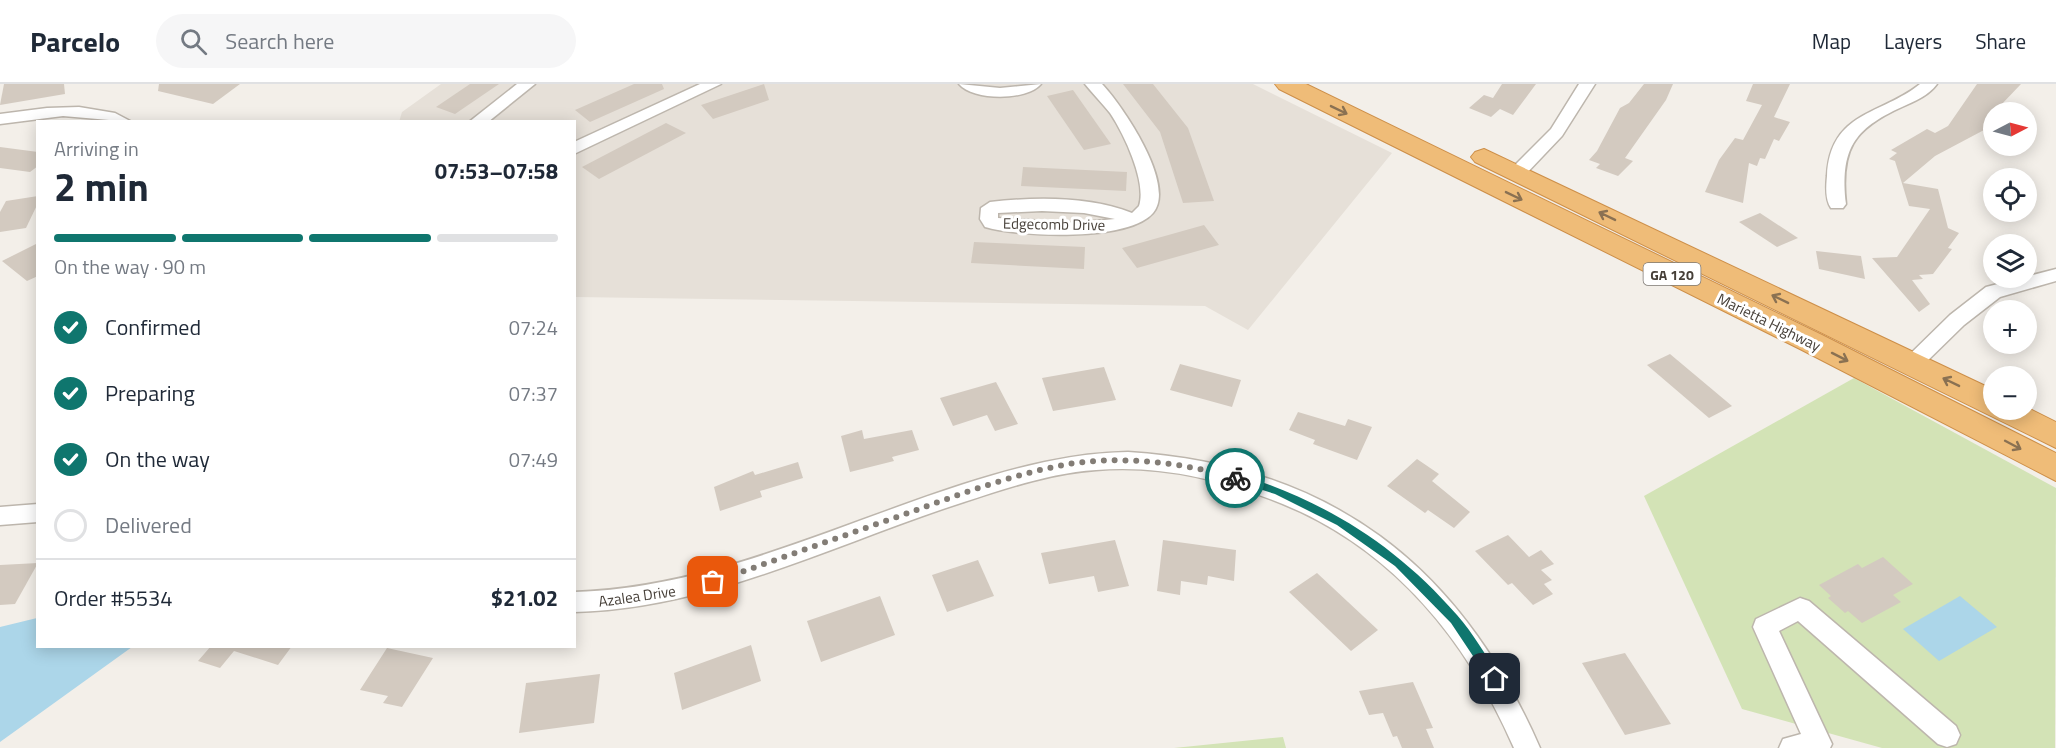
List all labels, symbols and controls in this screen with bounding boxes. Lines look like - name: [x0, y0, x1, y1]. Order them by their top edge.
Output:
- search box: [156, 14, 576, 68]
- text: Parcelo: [30, 20, 120, 63]
- text: Search here: [225, 24, 334, 58]
- icon: search: [177, 25, 210, 58]
- text: Map: [1812, 25, 1851, 57]
- text: Layers: [1884, 25, 1942, 57]
- text: Share: [1975, 25, 2026, 57]
- north arrow: [1983, 102, 2037, 156]
- map controls: [1983, 102, 2037, 420]
- one-way arrow: [1330, 104, 1348, 116]
- text: Arriving in: [54, 133, 139, 164]
- text: 07:53–07:58: [435, 154, 558, 188]
- text: 2 min: [54, 157, 149, 216]
- button: locate: [1983, 168, 2037, 222]
- one-way arrow: [1505, 190, 1523, 202]
- one-way arrow: [1598, 209, 1616, 221]
- street label: Edgecomb Drive: [1003, 212, 1105, 236]
- button: layers: [1983, 234, 2037, 288]
- text: On the way · 90 m: [54, 251, 206, 282]
- road number: GA 120: [1644, 263, 1700, 285]
- street label: Marietta Highway: [1713, 287, 1825, 357]
- one-way arrow: [1772, 293, 1790, 305]
- button: +: [1983, 300, 2037, 354]
- text: Confirmed: [105, 310, 201, 344]
- icon: check: [54, 311, 87, 344]
- text: 07:24: [509, 312, 558, 343]
- one-way arrow: [1830, 351, 1848, 363]
- button: −: [1983, 366, 2037, 420]
- text: Preparing: [105, 376, 195, 410]
- one-way arrow: [1943, 376, 1961, 388]
- icon: check: [54, 377, 87, 410]
- text: 07:37: [509, 378, 558, 409]
- one-way arrow: [2004, 440, 2022, 451]
- text: On the way: [105, 442, 210, 476]
- icon: check: [54, 443, 87, 476]
- text: 07:49: [509, 444, 558, 475]
- courier: [1205, 448, 1265, 508]
- icon: bike: [1219, 462, 1252, 495]
- text: Delivered: [105, 508, 192, 542]
- pin: [687, 556, 738, 607]
- icon: bag: [696, 565, 729, 598]
- street label: Azalea Drive: [597, 579, 677, 613]
- text: Order #5534: [54, 581, 173, 615]
- text: $21.02: [491, 581, 558, 615]
- pin: [1469, 653, 1520, 704]
- icon: home: [1478, 662, 1511, 695]

